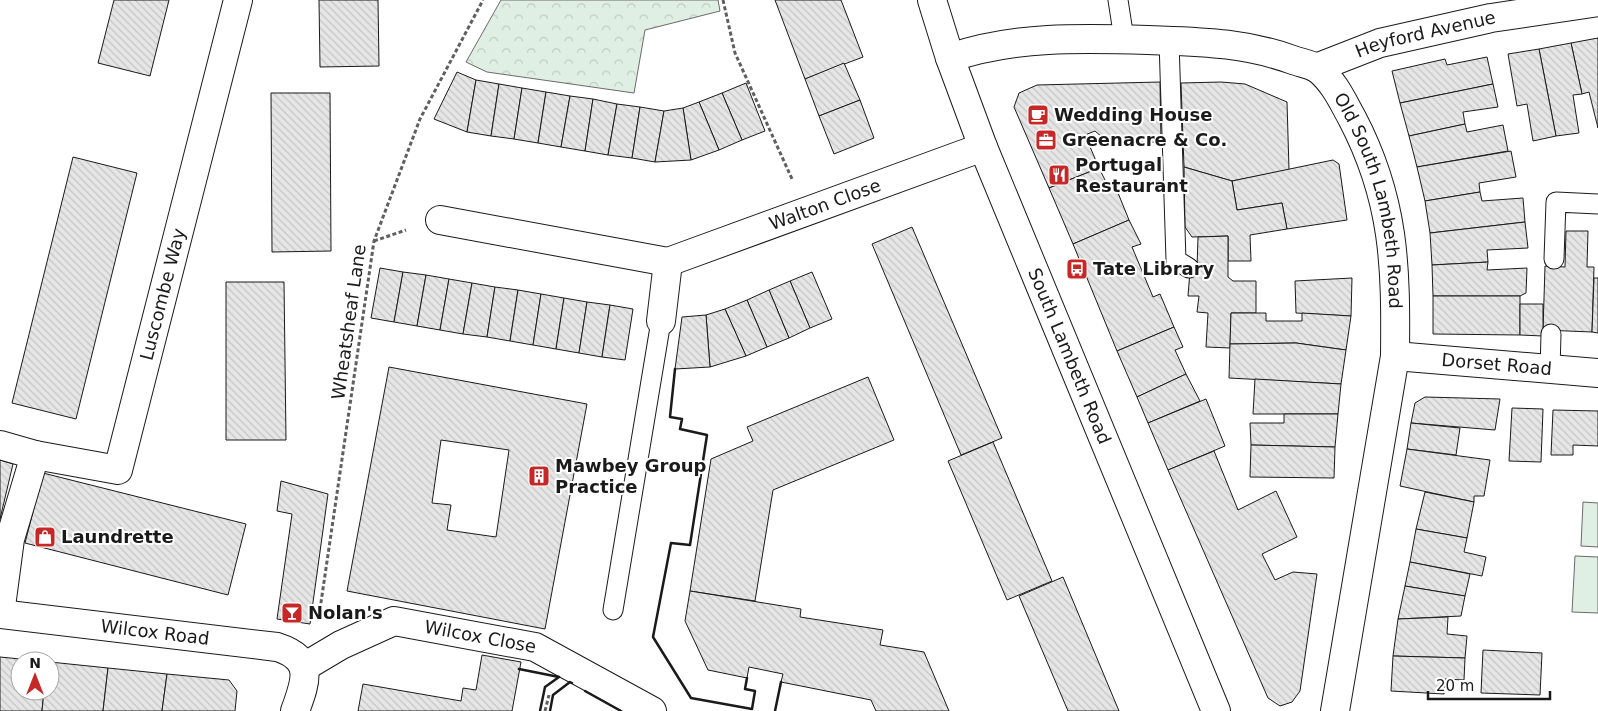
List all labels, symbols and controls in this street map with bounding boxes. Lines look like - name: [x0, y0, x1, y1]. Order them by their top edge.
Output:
- street label: Heyford Avenue: [1352, 6, 1498, 62]
- street label: Old South Lambeth Road: [1330, 89, 1406, 309]
- cafe icon: Wedding House: [1026, 103, 1050, 127]
- place label: Wedding House: [1054, 104, 1213, 125]
- office icon: Greenacre & Co.: [1034, 128, 1058, 152]
- place label: Greenacre & Co.: [1062, 129, 1227, 150]
- place label: Portugal Restaurant: [1075, 154, 1188, 196]
- restaurant icon: Portugal Restaurant: [1047, 163, 1071, 187]
- street label: Walton Close: [766, 174, 883, 234]
- street label: Luscombe Way: [135, 226, 189, 363]
- street label: Wheatsheaf Lane: [327, 243, 370, 401]
- bus stop icon: Tate Library: [1065, 257, 1089, 281]
- place label: Tate Library: [1093, 258, 1215, 279]
- street label: South Lambeth Road: [1024, 265, 1116, 447]
- street label: Dorset Road: [1441, 349, 1553, 379]
- place label: Mawbey Group Practice: [555, 455, 707, 497]
- building icon: Mawbey Group Practice: [527, 464, 551, 488]
- shop icon: Laundrette: [33, 525, 57, 549]
- place label: Laundrette: [61, 526, 174, 547]
- bar icon: Nolan's: [280, 601, 304, 625]
- place label: Nolan's: [308, 602, 383, 623]
- street label: Wilcox Road: [99, 615, 211, 649]
- street label: Wilcox Close: [423, 616, 538, 657]
- north arrow: [10, 651, 60, 701]
- text: N: [29, 655, 41, 671]
- scale bar: [1428, 668, 1550, 700]
- text: 20 m: [1436, 677, 1474, 695]

